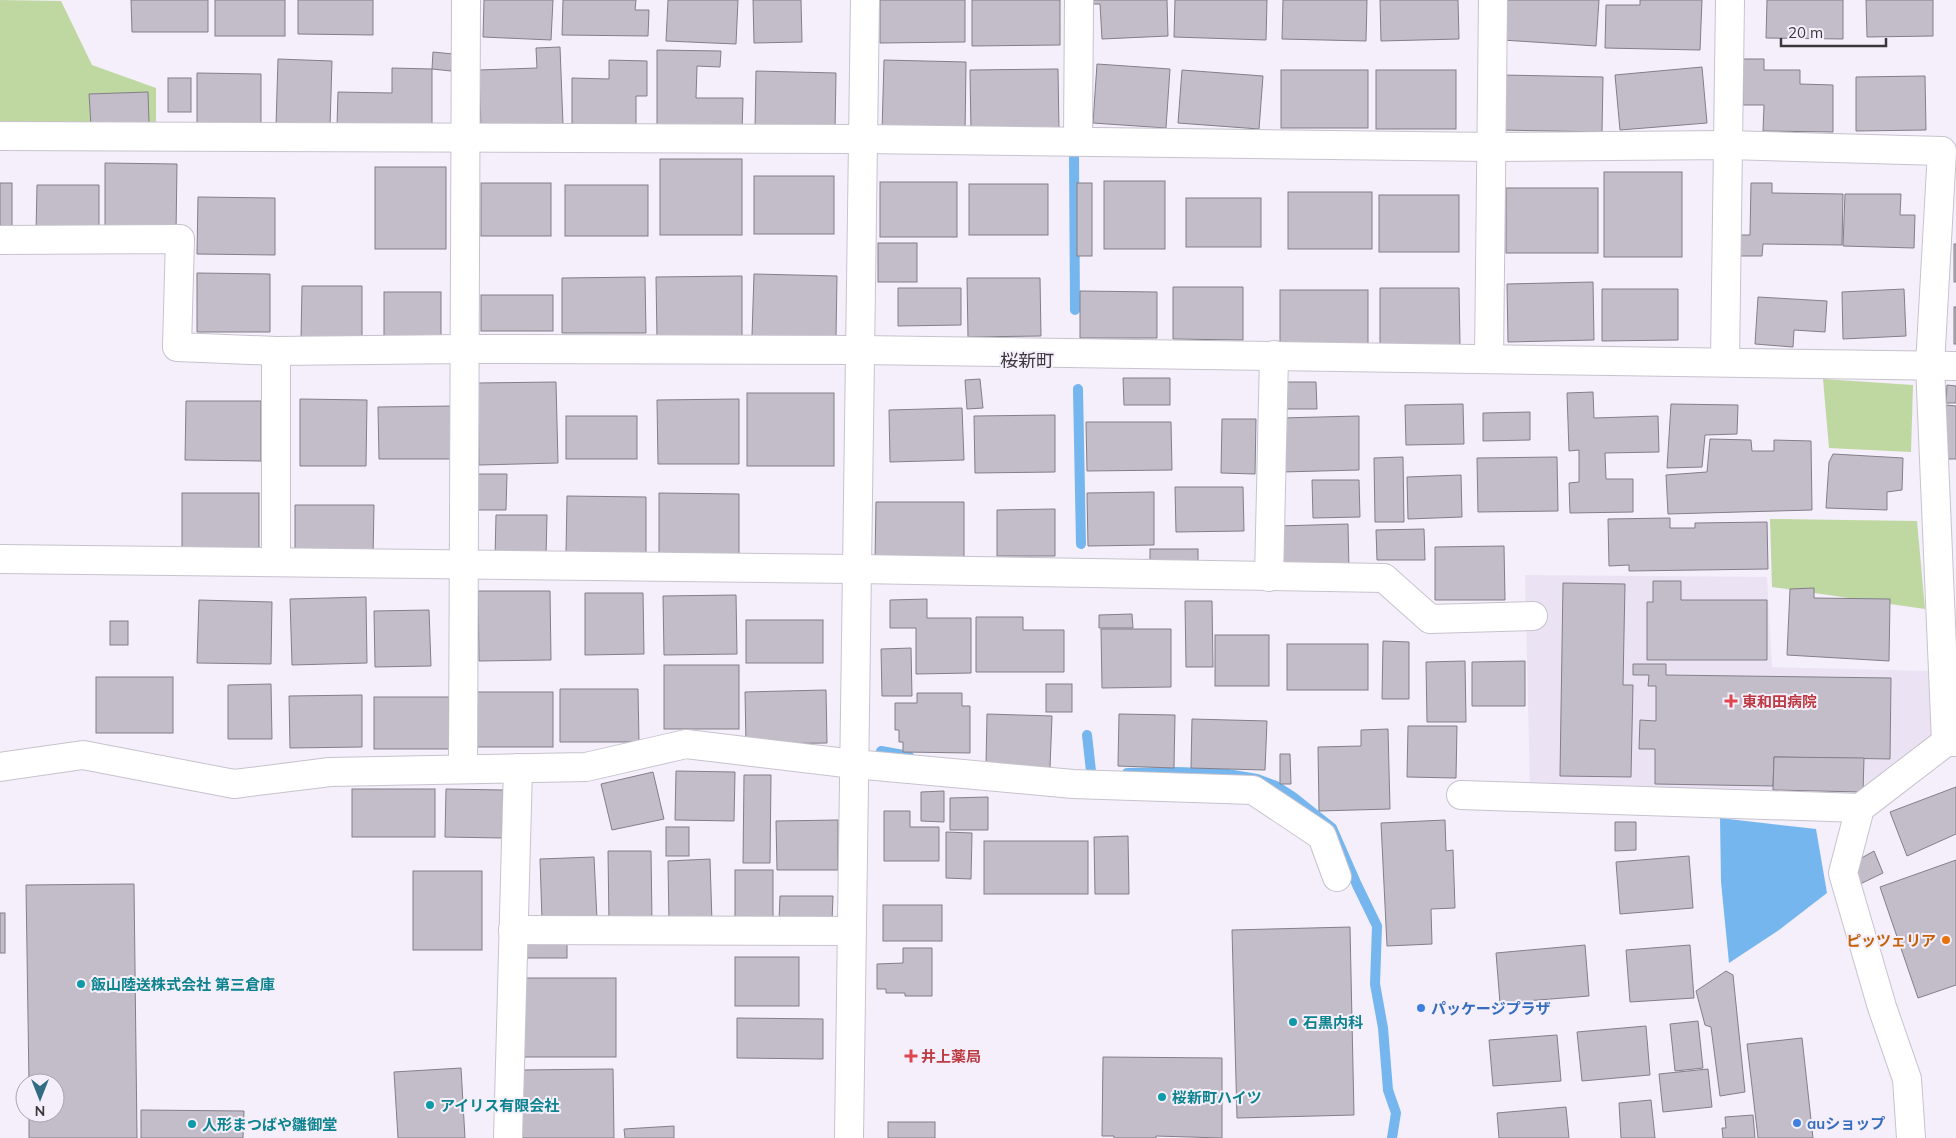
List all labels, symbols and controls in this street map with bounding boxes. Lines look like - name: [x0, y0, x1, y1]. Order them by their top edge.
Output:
- scale bar: [1781, 15, 1886, 47]
- text: 20 m: [1788, 23, 1823, 42]
- district label: 桜新町: [1000, 349, 1054, 372]
- place label: 東和田病院: [1742, 692, 1817, 711]
- marker: 東和田病院: [1724, 694, 1738, 708]
- place label: ピッツェリア: [1846, 931, 1936, 950]
- marker: ピッツェリア: [1940, 934, 1952, 946]
- place label: 飯山陸送株式会社 第三倉庫: [91, 975, 275, 994]
- marker: 飯山陸送株式会社 第三倉庫: [75, 978, 87, 990]
- place label: パッケージプラザ: [1431, 999, 1551, 1018]
- marker: パッケージプラザ: [1415, 1002, 1427, 1014]
- place label: 石黒内科: [1303, 1013, 1363, 1032]
- marker: 石黒内科: [1287, 1016, 1299, 1028]
- place label: 井上薬局: [921, 1047, 981, 1066]
- marker: 井上薬局: [905, 1050, 917, 1062]
- north arrow: [15, 1073, 65, 1123]
- place label: 桜新町ハイツ: [1172, 1088, 1262, 1107]
- marker: 桜新町ハイツ: [1156, 1091, 1168, 1103]
- place label: アイリス有限会社: [440, 1096, 559, 1115]
- marker: アイリス有限会社: [424, 1099, 436, 1111]
- text: N: [35, 1102, 45, 1120]
- place label: auショップ: [1807, 1114, 1885, 1133]
- place label: 人形まつばや雛御堂: [202, 1115, 337, 1134]
- marker: auショップ: [1791, 1117, 1803, 1129]
- marker: 人形まつばや雛御堂: [186, 1118, 198, 1130]

